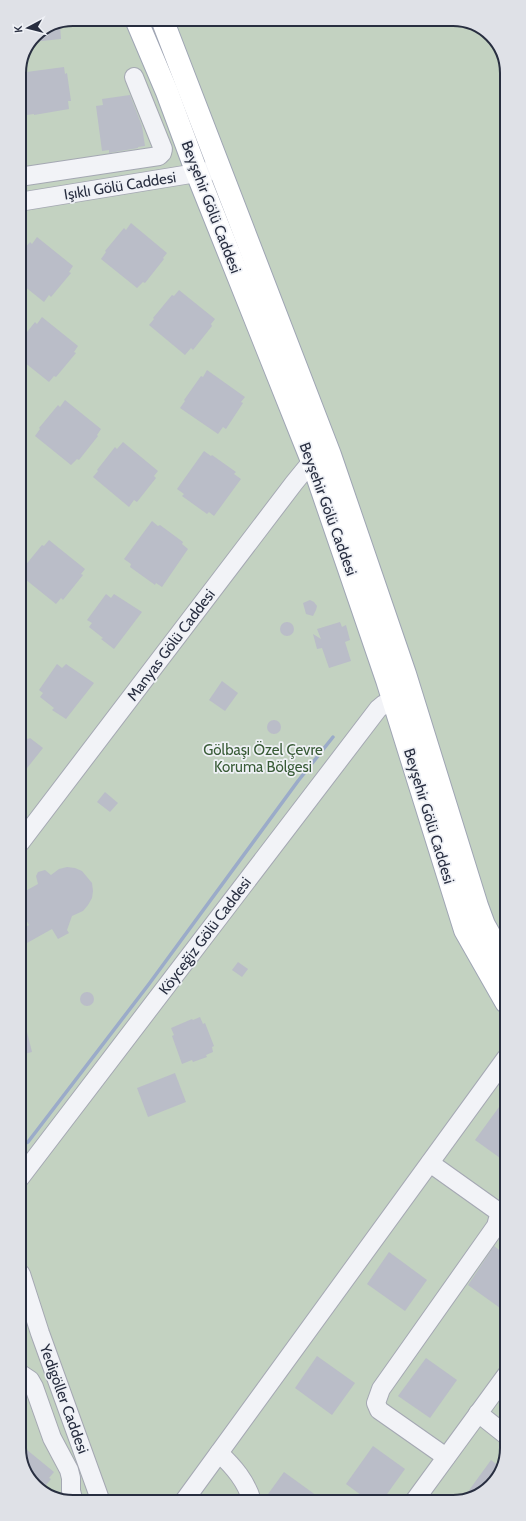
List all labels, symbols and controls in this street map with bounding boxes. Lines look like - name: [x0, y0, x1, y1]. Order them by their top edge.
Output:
- north arrow: [8, 8, 48, 48]
- text: K: [11, 25, 25, 33]
- street label: Beyşehir Gölü Caddesi: [177, 138, 245, 276]
- street label: Işıklı Gölü Caddesi: [63, 168, 177, 204]
- street label: Beyşehir Gölü Caddesi: [295, 440, 361, 578]
- street label: Manyas Gölü Caddesi: [123, 586, 219, 704]
- park label: Gölbaşı Özel Çevre Koruma Bölgesi: [203, 741, 323, 776]
- street label: Beyşehir Gölü Caddesi: [400, 746, 458, 886]
- street label: Köyceğiz Gölü Caddesi: [155, 874, 255, 998]
- street label: Yedigöller Caddesi: [36, 1341, 92, 1456]

